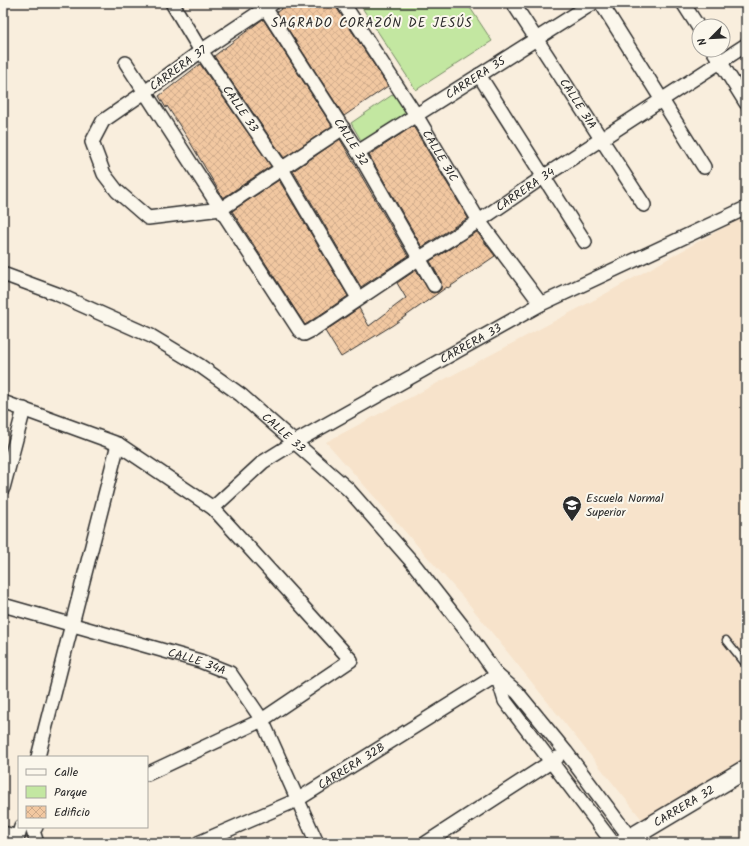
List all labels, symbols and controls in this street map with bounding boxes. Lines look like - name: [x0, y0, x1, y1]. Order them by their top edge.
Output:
- district label: SAGRADO CORAZÓN DE JESÚS: [271, 13, 473, 34]
- north arrow: [691, 18, 731, 58]
- text: N: [693, 35, 712, 48]
- street label: CARRERA 37: [146, 41, 211, 96]
- street label: CARRERA 35: [442, 51, 511, 104]
- street label: CALLE 31A: [554, 75, 601, 133]
- street label: CALLE 33: [217, 82, 263, 136]
- street label: CALLE 32: [329, 114, 373, 169]
- street label: CALLE 31C: [417, 126, 463, 185]
- street label: CARRERA 34: [492, 162, 559, 217]
- street label: CARRERA 33: [436, 319, 505, 369]
- street label: CALLE 33: [257, 408, 310, 458]
- place label: Escuela Normal Superior: [586, 489, 664, 522]
- school or university icon: Escuela Normal Superior: [561, 494, 583, 522]
- street label: CALLE 34A: [166, 643, 229, 680]
- street label: CARRERA 32B: [314, 738, 389, 795]
- legend: [18, 756, 148, 828]
- text: Calle: [54, 763, 79, 782]
- street label: CARRERA 32: [650, 781, 718, 832]
- text: Parque: [54, 783, 88, 802]
- text: Edificio: [54, 803, 90, 822]

